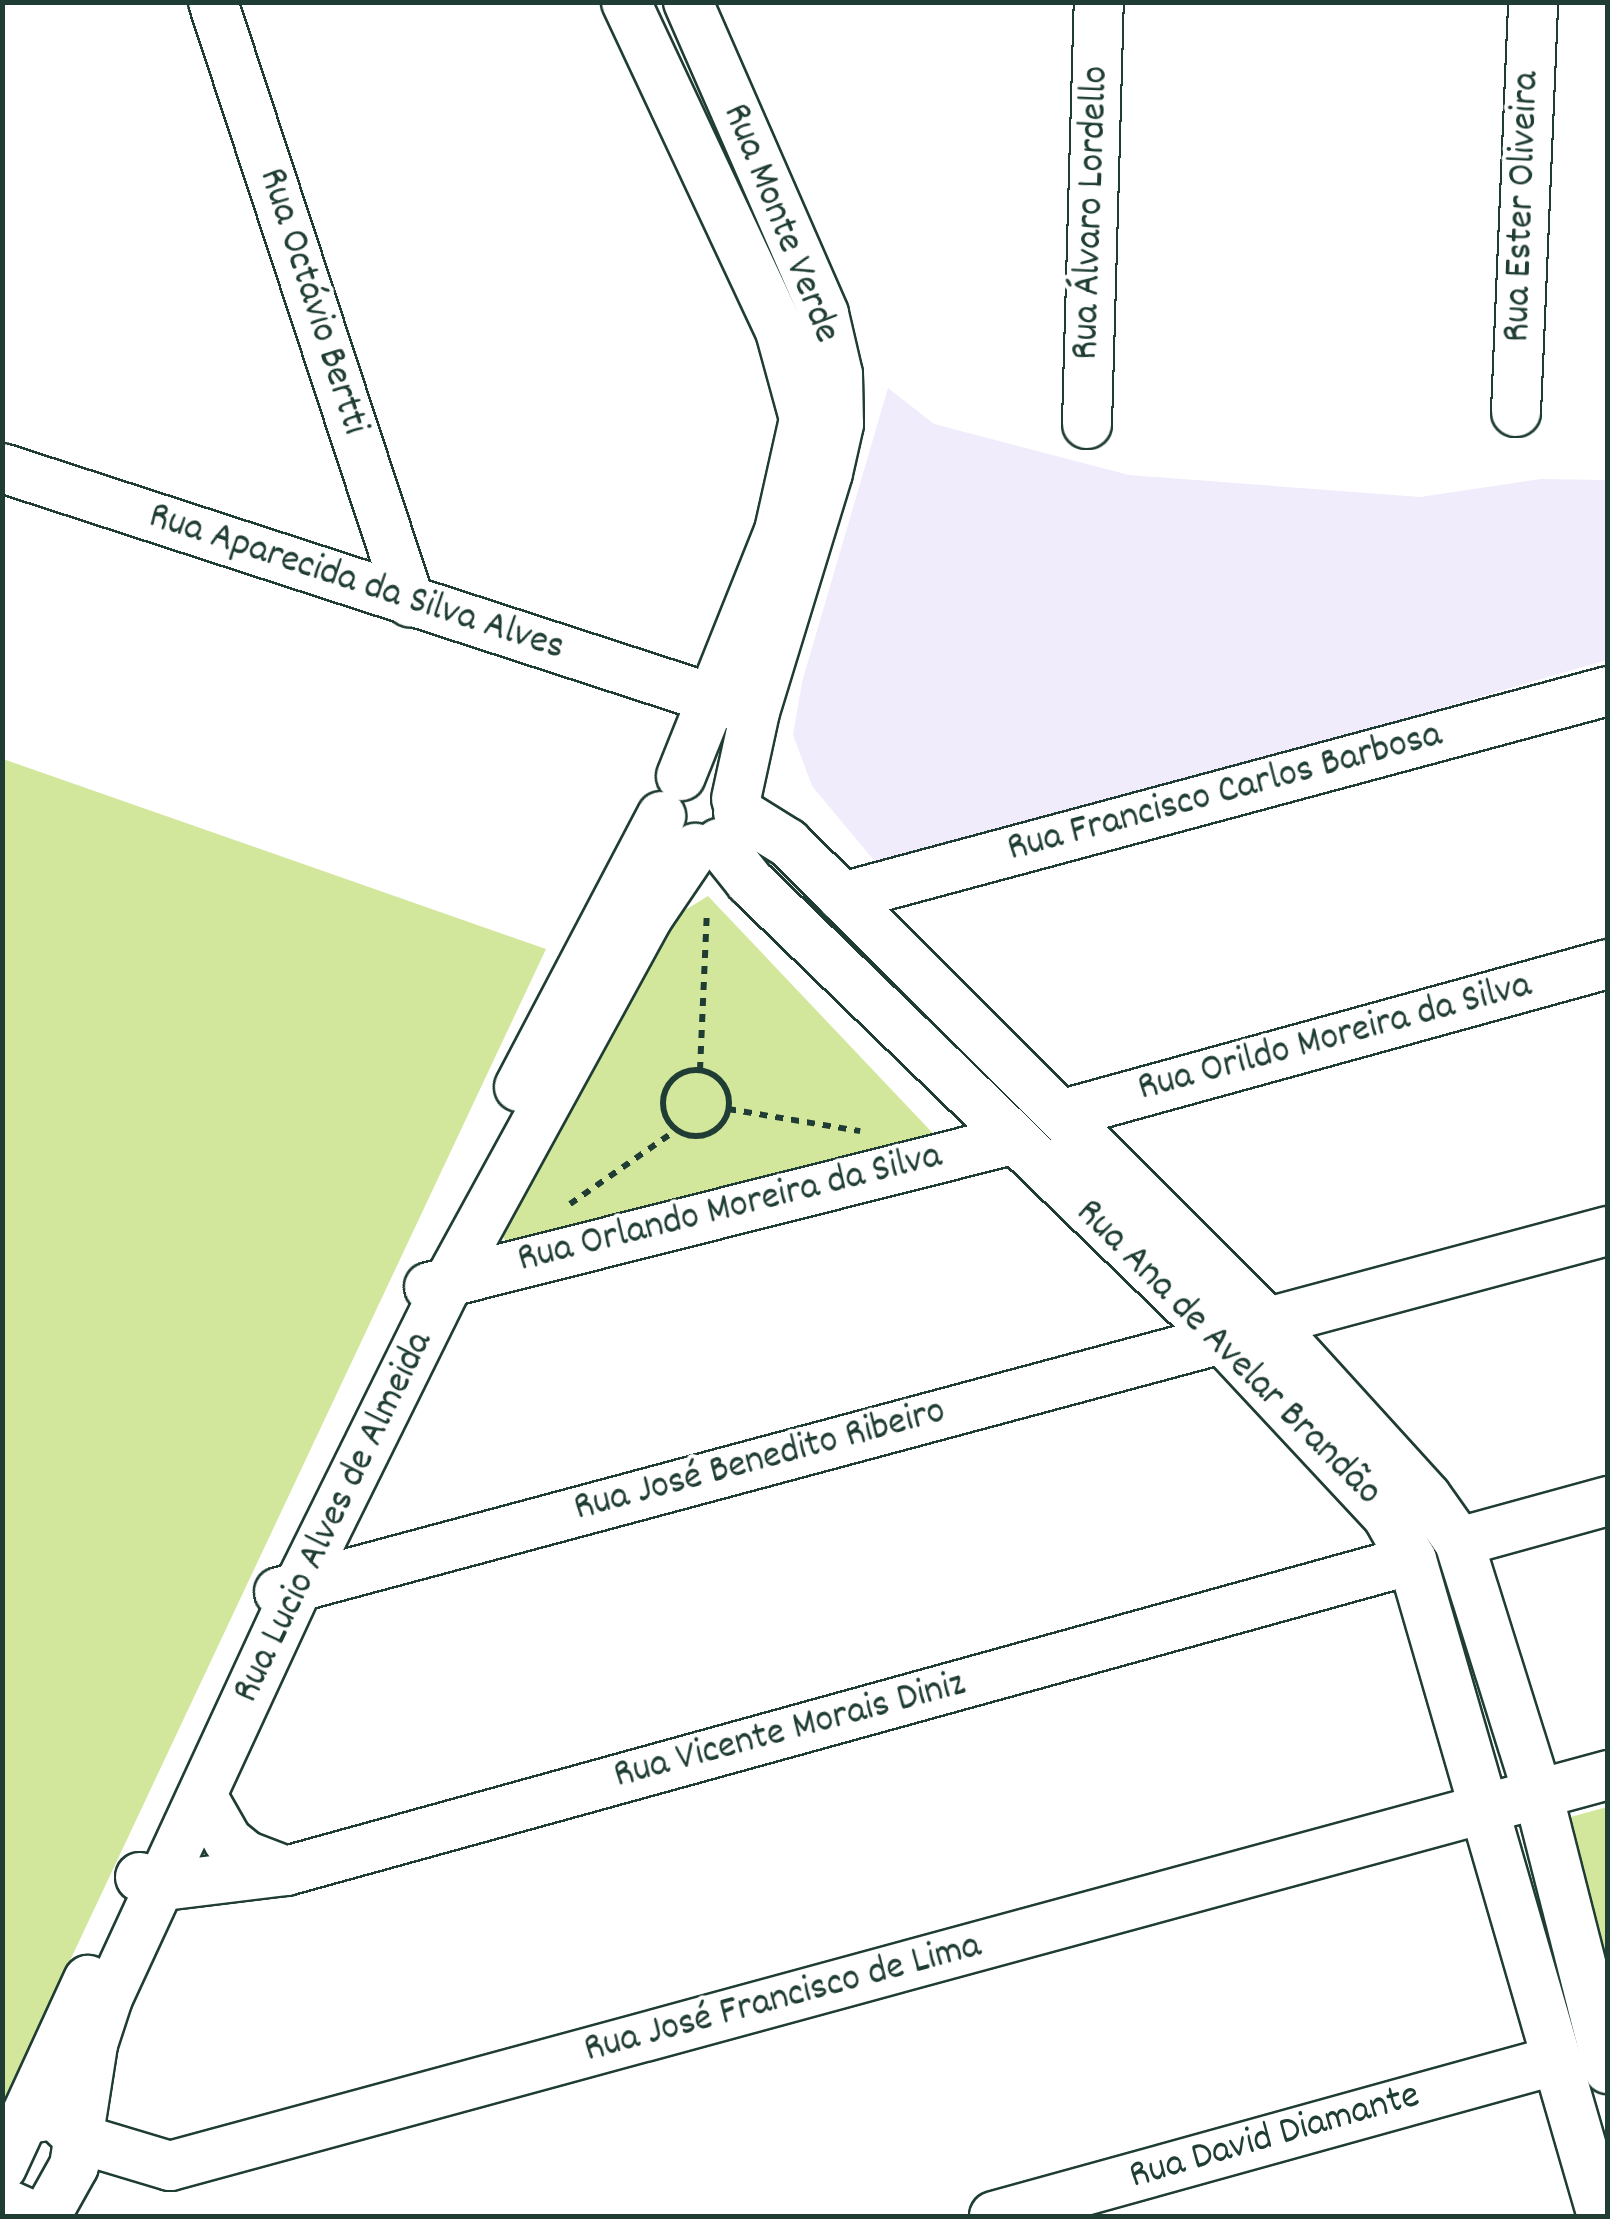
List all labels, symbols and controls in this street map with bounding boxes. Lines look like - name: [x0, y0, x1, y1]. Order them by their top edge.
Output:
- street label: Rua Álvaro Lordello: [1064, 65, 1122, 361]
- street label: Rua Ester Oliveira: [1495, 71, 1553, 343]
- street label: Rua Monte Verde: [709, 97, 849, 351]
- street label: Rua Octávio Bertti: [245, 163, 377, 441]
- street label: Rua Aparecida da Silva Alves: [142, 494, 570, 674]
- street label: Rua Francisco Carlos Barbosa: [1003, 713, 1447, 875]
- street label: Rua Orildo Moreira da Silva: [1133, 963, 1537, 1115]
- street label: Rua Orlando Moreira da Silva: [513, 1134, 947, 1286]
- street label: Rua Ana de Avelar Brandão: [1064, 1191, 1390, 1517]
- street label: Rua Lucio Alves de Almeida: [224, 1325, 446, 1711]
- street label: Rua José Benedito Ribeiro: [569, 1389, 951, 1535]
- street label: Rua Vicente Morais Diniz: [609, 1662, 971, 1802]
- street label: Rua José Francisco de Lima: [579, 1924, 987, 2076]
- street label: Rua David Diamante: [1124, 2074, 1426, 2202]

